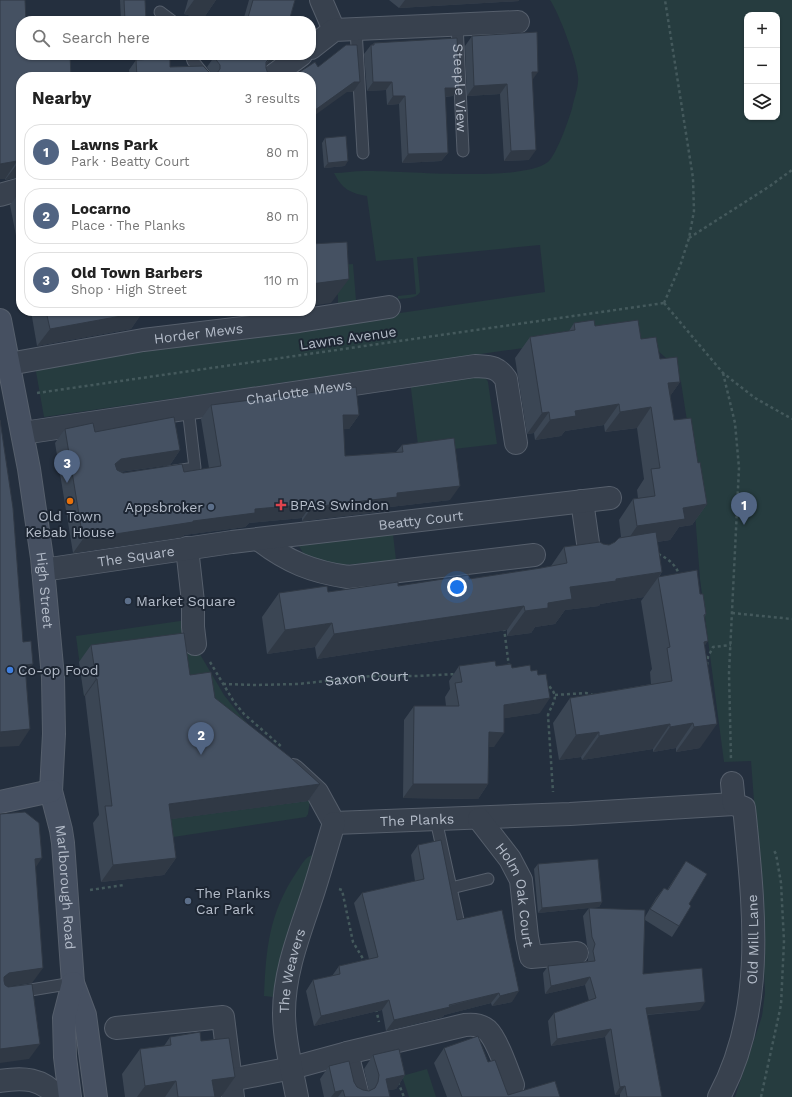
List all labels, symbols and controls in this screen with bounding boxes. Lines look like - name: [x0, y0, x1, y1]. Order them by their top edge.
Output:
- map controls: [744, 12, 780, 120]
- button: +: [744, 12, 780, 48]
- search box: [16, 16, 316, 60]
- icon: search: [30, 27, 52, 49]
- text: Search here: [62, 29, 150, 47]
- street label: Steeple View: [450, 43, 470, 133]
- button: −: [744, 48, 780, 84]
- button: layers: [744, 84, 780, 120]
- text: Nearby: [32, 88, 91, 108]
- text: 3 results: [245, 91, 300, 106]
- text: Lawns Park: [71, 136, 158, 154]
- text: 1: [43, 145, 49, 160]
- text: 80 m: [266, 145, 299, 160]
- text: Park · Beatty Court: [71, 154, 190, 169]
- text: Locarno: [71, 200, 131, 218]
- text: 2: [42, 209, 50, 224]
- text: 80 m: [266, 209, 299, 224]
- text: Place · The Planks: [71, 218, 185, 233]
- text: Old Town Barbers: [71, 264, 203, 282]
- text: 3: [42, 273, 50, 288]
- text: 110 m: [264, 273, 299, 288]
- text: Shop · High Street: [71, 282, 187, 297]
- street label: Horder Mews: [153, 320, 244, 347]
- street label: Lawns Avenue: [299, 323, 397, 353]
- street label: Charlotte Mews: [245, 376, 353, 408]
- pin: 3: [54, 450, 80, 483]
- pin: 1: [731, 492, 757, 525]
- marker: Old Town Kebab House: [65, 496, 75, 506]
- place label: BPAS Swindon: [290, 497, 389, 513]
- place label: Appsbroker: [125, 499, 203, 515]
- marker: BPAS Swindon: [275, 499, 287, 511]
- marker: Appsbroker: [206, 502, 216, 512]
- street label: Beatty Court: [377, 507, 464, 533]
- place label: Old Town Kebab House: [25, 508, 115, 540]
- street label: The Square: [96, 543, 176, 570]
- street label: High Street: [33, 551, 56, 629]
- your location: [447, 577, 467, 597]
- place label: Market Square: [136, 593, 236, 609]
- marker: Market Square: [123, 596, 133, 606]
- place label: Co-op Food: [18, 662, 98, 678]
- marker: Co-op Food: [5, 665, 15, 675]
- street label: Saxon Court: [324, 668, 408, 689]
- pin: 2: [188, 722, 214, 755]
- street label: The Planks: [380, 810, 454, 829]
- street label: Marlborough Road: [52, 824, 79, 950]
- street label: Holm Oak Court: [492, 840, 537, 949]
- place label: The Planks Car Park: [196, 885, 270, 917]
- street label: Old Mill Lane: [743, 894, 761, 985]
- marker: The Planks Car Park: [183, 896, 193, 906]
- street label: The Weavers: [276, 927, 308, 1013]

